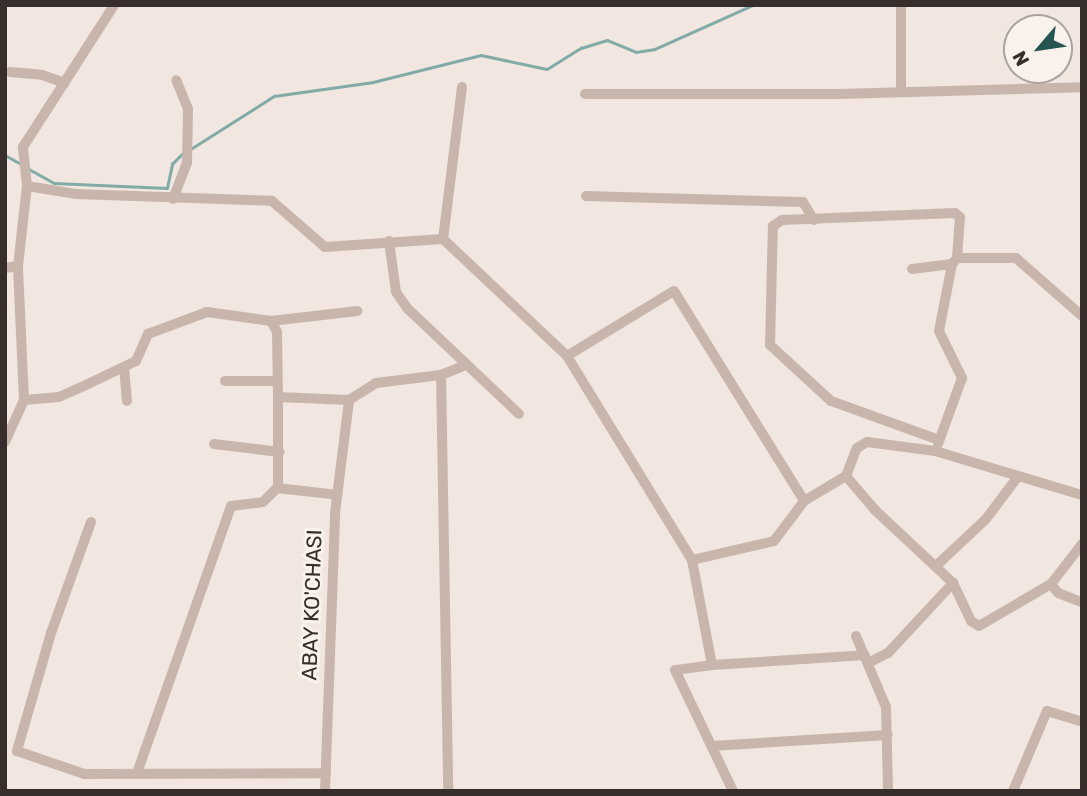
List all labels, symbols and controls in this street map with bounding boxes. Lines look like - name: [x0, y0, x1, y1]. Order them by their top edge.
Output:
- north arrow: [1003, 14, 1073, 84]
- text: N: [1008, 47, 1034, 70]
- street label: ABAY KO'CHASI: [297, 529, 327, 681]

